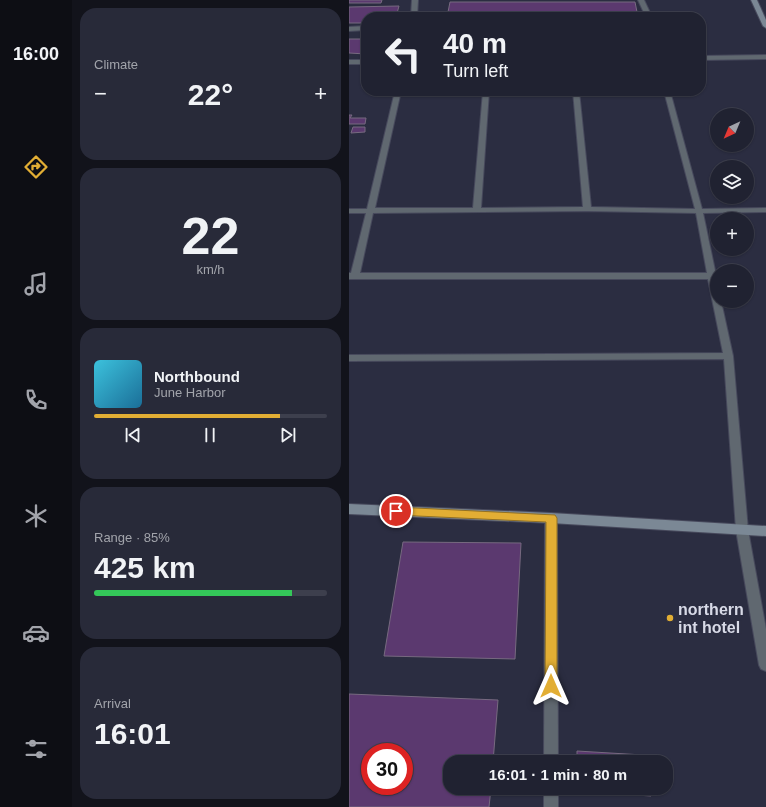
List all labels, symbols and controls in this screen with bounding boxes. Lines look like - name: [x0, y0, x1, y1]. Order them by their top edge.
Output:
- icon: left: [377, 28, 429, 80]
- text: 40 m: [443, 28, 507, 59]
- text: 16:00: [13, 44, 59, 64]
- text: Climate: [94, 57, 138, 72]
- text: Turn left: [443, 61, 508, 81]
- text: 22°: [188, 78, 233, 111]
- text: −: [94, 81, 107, 106]
- text: +: [314, 81, 327, 106]
- north arrow: [710, 108, 754, 152]
- map controls: [710, 108, 754, 308]
- icon: directions: [22, 153, 50, 181]
- button: layers: [710, 160, 754, 204]
- text: 22: [182, 207, 239, 265]
- button: +: [710, 212, 754, 256]
- text: km/h: [196, 262, 225, 277]
- button: −: [710, 264, 754, 308]
- icon: music: [22, 270, 50, 298]
- text: Northbound: [154, 368, 240, 385]
- text: June Harbor: [154, 385, 226, 400]
- icon: phone: [22, 386, 50, 414]
- icon: previous: [122, 424, 144, 446]
- icon: pause: [199, 424, 221, 446]
- icon: next: [277, 424, 299, 446]
- pin: [379, 494, 413, 528]
- icon: arrive: [385, 500, 407, 522]
- icon: climate: [22, 502, 50, 530]
- text: Range · 85%: [94, 530, 170, 545]
- text: 425 km: [94, 551, 196, 584]
- place label: northern int hotel: [678, 601, 744, 636]
- marker: northern int hotel: [665, 613, 675, 623]
- icon: car: [22, 619, 50, 647]
- position arrow: [530, 665, 572, 707]
- text: Arrival: [94, 696, 131, 711]
- text: 16:01: [94, 717, 171, 750]
- icon: filters: [22, 735, 50, 763]
- speed limit sign: 30: [361, 743, 413, 795]
- text: 16:01 · 1 min · 80 m: [489, 766, 627, 783]

